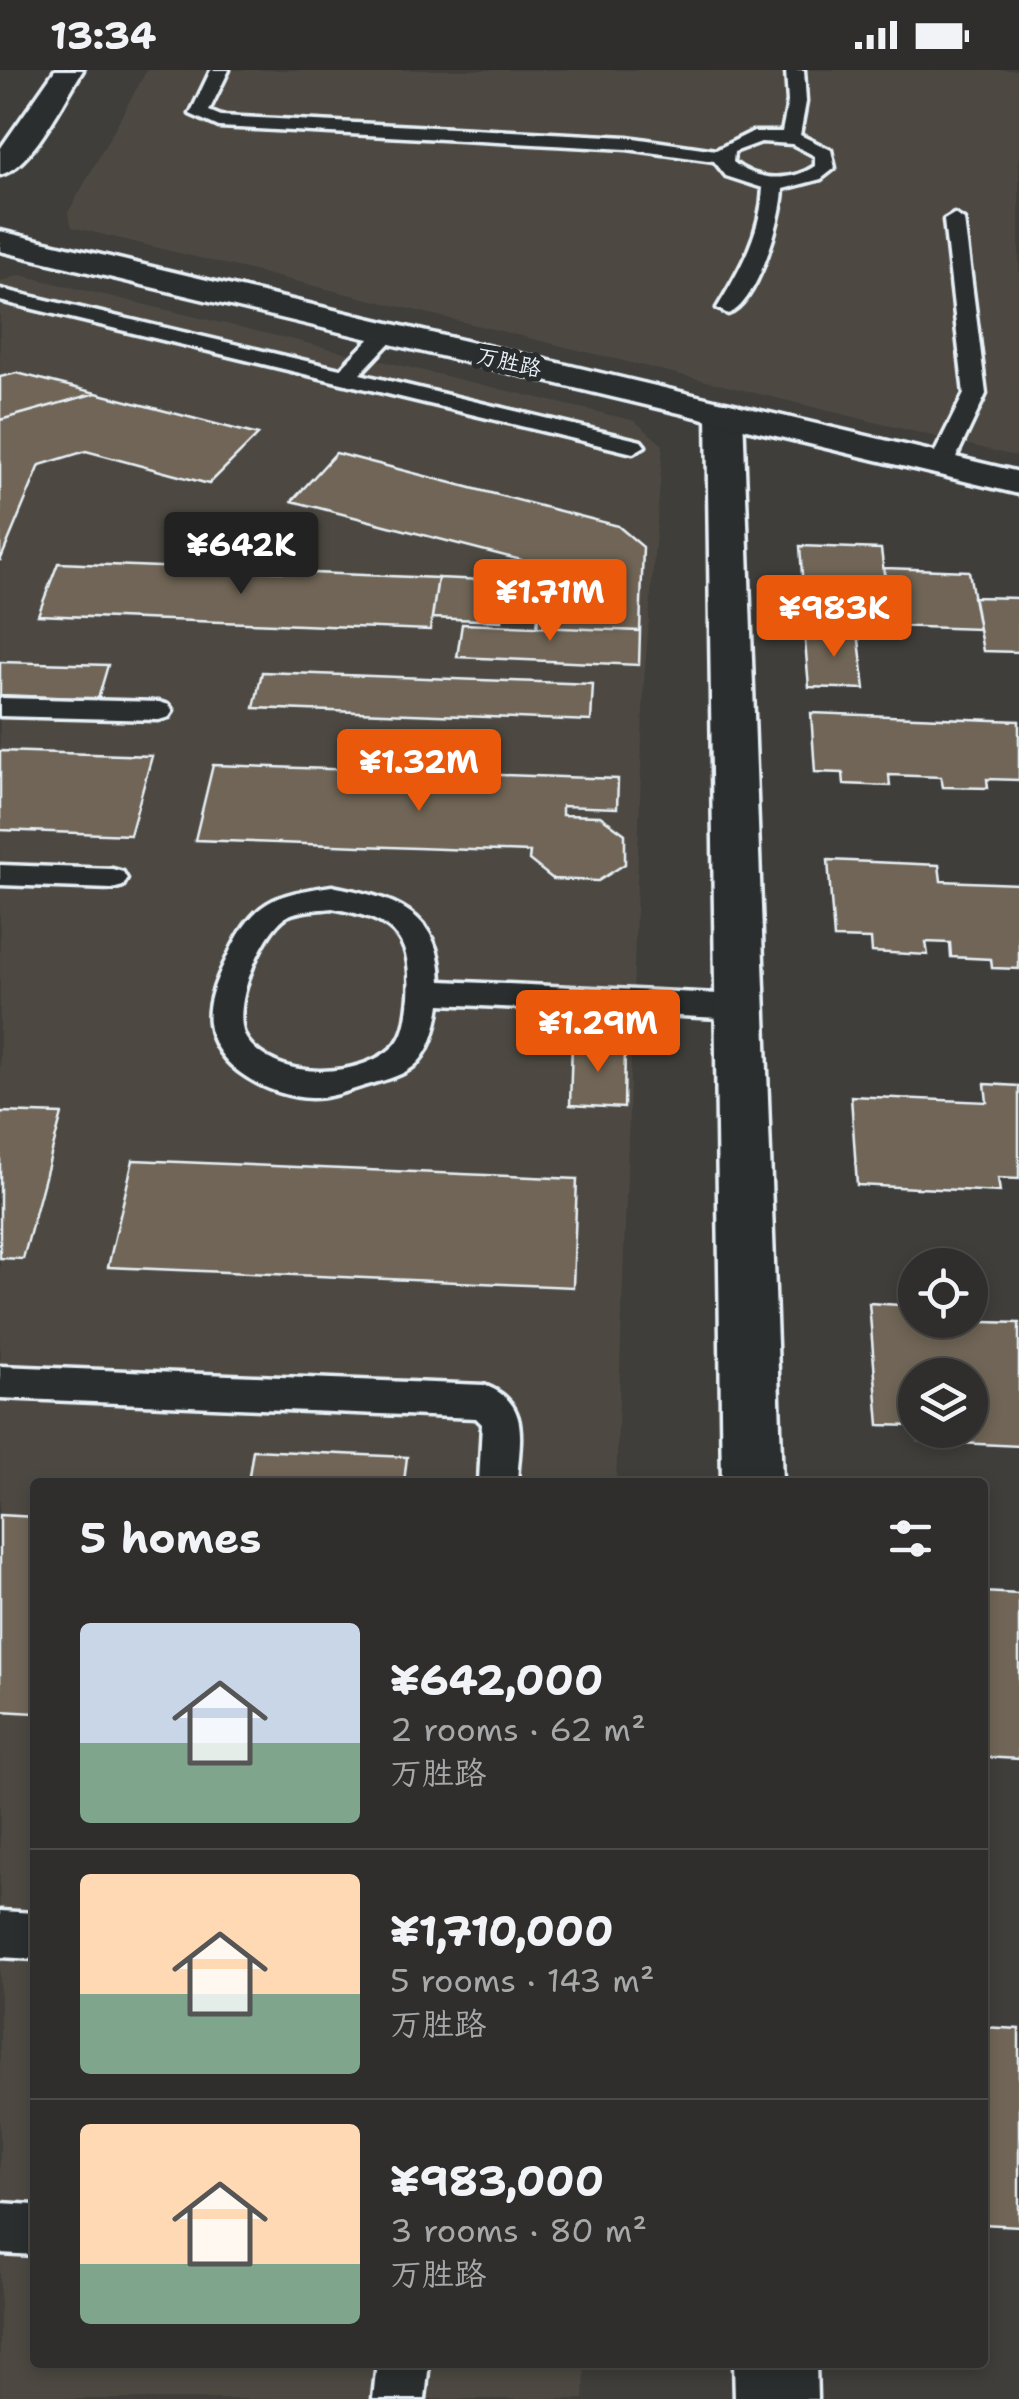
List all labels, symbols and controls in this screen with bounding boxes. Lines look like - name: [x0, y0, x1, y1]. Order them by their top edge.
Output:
- text: 13:34: [50, 10, 156, 61]
- street label: 万胜路: [474, 340, 544, 384]
- pin: ¥642K: [171, 512, 311, 597]
- text: ¥642K: [186, 523, 296, 566]
- pin: ¥1.71M: [469, 559, 631, 644]
- text: ¥1.71M: [495, 570, 605, 613]
- pin: ¥983K: [764, 575, 904, 660]
- text: ¥983K: [779, 586, 889, 629]
- pin: ¥1.32M: [338, 729, 500, 814]
- text: ¥1.32M: [359, 740, 479, 783]
- pin: ¥1.29M: [517, 990, 679, 1075]
- text: ¥1.29M: [538, 1001, 658, 1044]
- map controls: [898, 1248, 988, 1448]
- button: locate: [898, 1248, 988, 1338]
- button: layers: [898, 1358, 988, 1448]
- text: 5 homes: [80, 1510, 261, 1566]
- icon: filters: [883, 1511, 938, 1566]
- text: ¥642,000: [390, 1652, 603, 1708]
- icon: home: [160, 1663, 280, 1783]
- text: 2 rooms · 62 m²: [390, 1708, 646, 1751]
- text: 万胜路: [390, 1751, 486, 1794]
- text: ¥1,710,000: [390, 1903, 614, 1959]
- icon: home: [160, 1914, 280, 2034]
- text: 5 rooms · 143 m²: [390, 1959, 655, 2002]
- text: 万胜路: [390, 2002, 486, 2045]
- text: ¥983,000: [390, 2153, 604, 2209]
- icon: home: [160, 2164, 280, 2284]
- text: 3 rooms · 80 m²: [390, 2209, 647, 2252]
- text: 万胜路: [390, 2252, 486, 2295]

